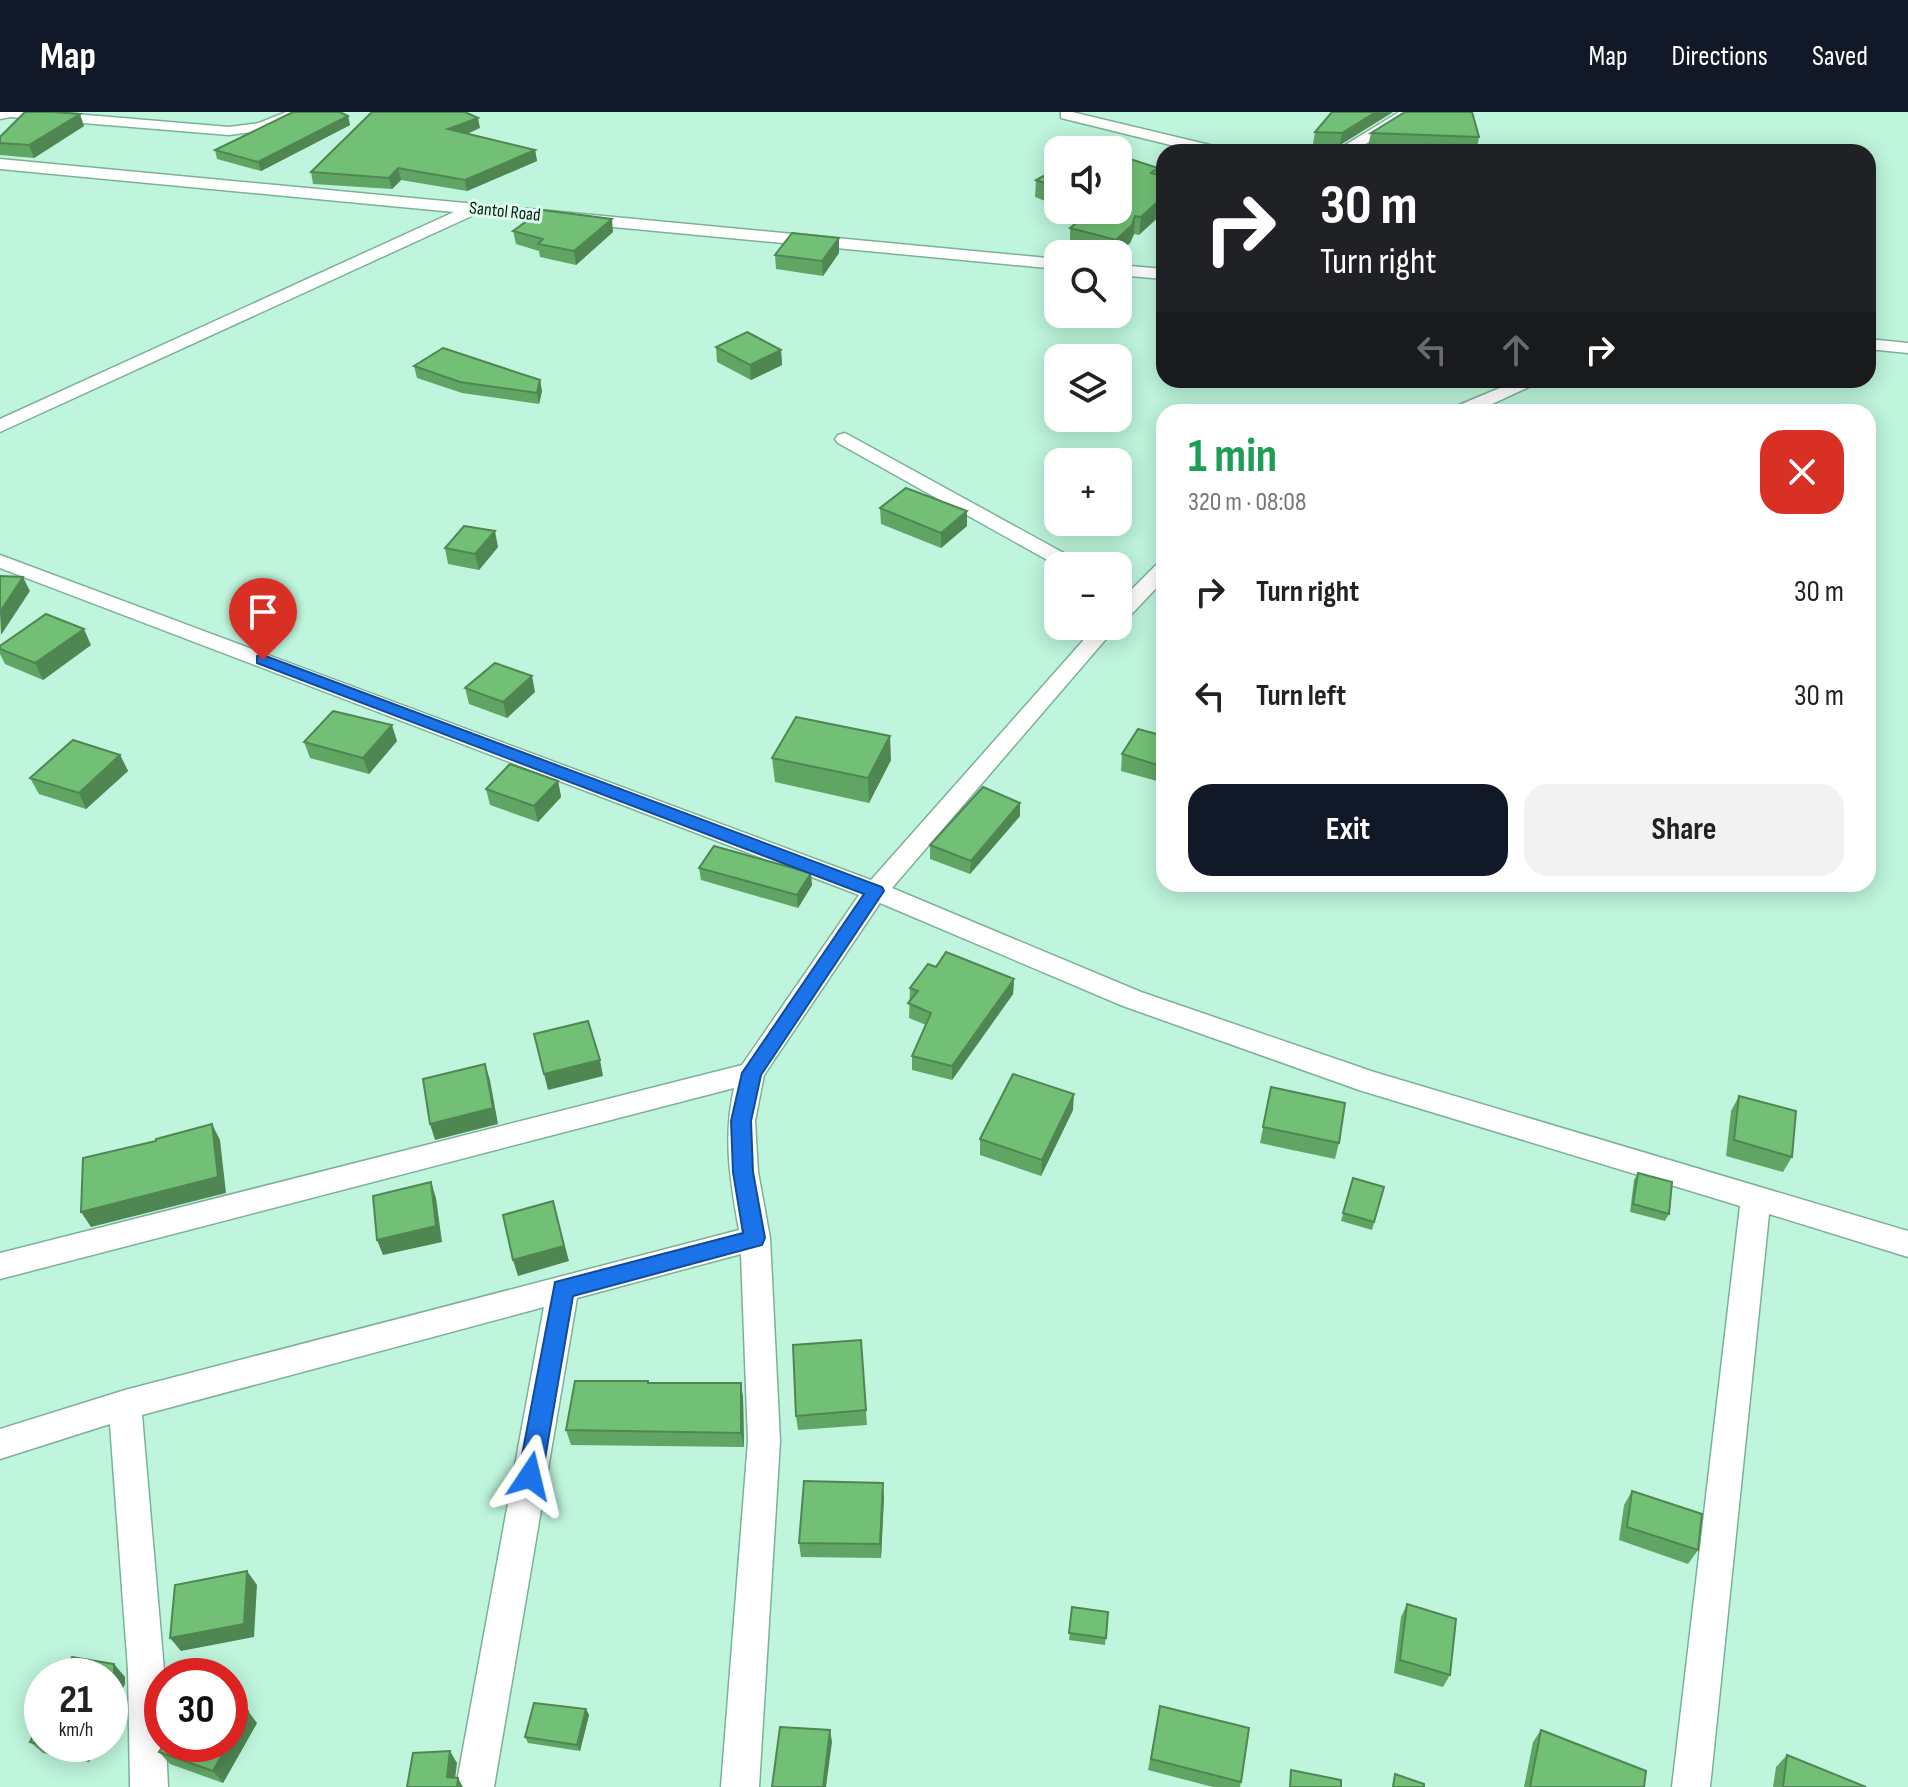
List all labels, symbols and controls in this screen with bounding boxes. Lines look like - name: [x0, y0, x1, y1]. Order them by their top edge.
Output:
- text: Map: [40, 34, 96, 79]
- text: Map: [1589, 40, 1628, 73]
- text: Directions: [1672, 40, 1768, 73]
- text: Saved: [1812, 40, 1868, 73]
- map controls: [1044, 136, 1132, 640]
- button: sound: [1044, 136, 1132, 224]
- text: 30 m: [1320, 173, 1418, 240]
- icon: right: [1188, 176, 1292, 280]
- street label: Santol Road: [468, 197, 542, 226]
- button: search: [1044, 240, 1132, 328]
- text: Turn right: [1320, 241, 1437, 284]
- icon: left: [1410, 328, 1454, 372]
- icon: ahead: [1494, 328, 1538, 372]
- icon: right: [1578, 328, 1622, 372]
- button: layers: [1044, 344, 1132, 432]
- text: 1 min: [1188, 428, 1277, 485]
- button: close: [1760, 430, 1844, 514]
- button: +: [1044, 448, 1132, 536]
- text: 320 m · 08:08: [1188, 487, 1306, 518]
- button: −: [1044, 552, 1132, 640]
- icon: right: [1188, 570, 1232, 614]
- text: Turn right: [1256, 574, 1359, 610]
- text: 30 m: [1794, 574, 1844, 610]
- pin: [229, 578, 297, 660]
- icon: arrive: [241, 590, 285, 634]
- icon: left: [1188, 674, 1232, 718]
- text: Turn left: [1256, 678, 1346, 714]
- text: 30 m: [1794, 678, 1844, 714]
- button: Exit: [1188, 784, 1508, 876]
- button: Share: [1524, 784, 1844, 876]
- position arrow: [488, 1434, 572, 1518]
- speed limit sign: 30: [144, 1658, 248, 1762]
- text: 21: [59, 1676, 93, 1724]
- text: km/h: [59, 1718, 93, 1742]

